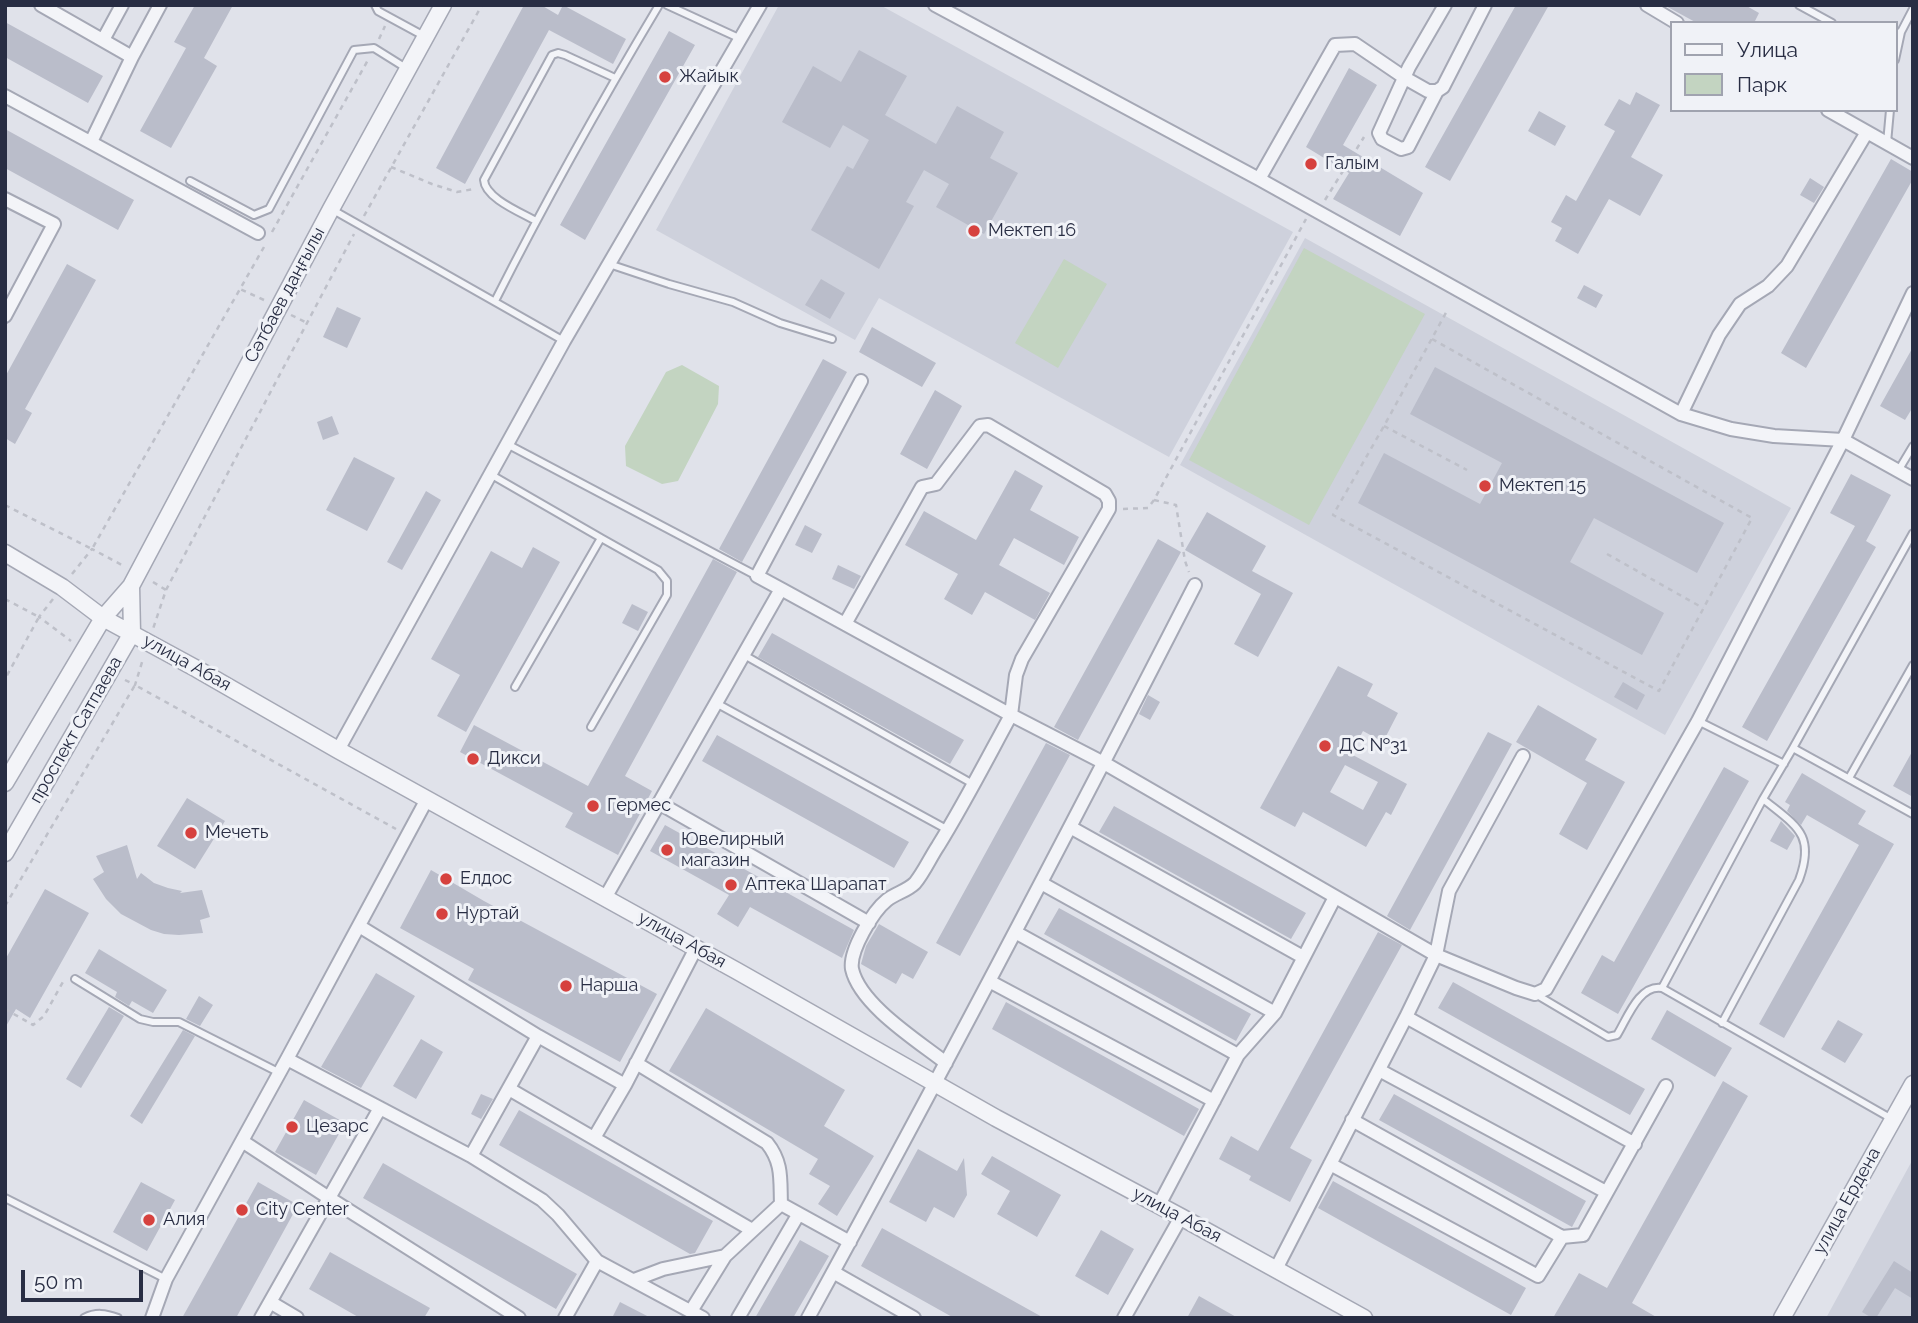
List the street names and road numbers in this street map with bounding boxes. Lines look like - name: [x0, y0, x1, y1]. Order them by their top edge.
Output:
- street label: Сәтбаев даңғылы: [240, 223, 330, 367]
- street label: улица Абая: [139, 630, 235, 696]
- street label: проспект Сатпаева: [25, 653, 127, 807]
- street label: улица Абая: [634, 907, 730, 973]
- street label: улица Ердена: [1809, 1144, 1885, 1258]
- street label: улица Абая: [1129, 1183, 1225, 1247]

